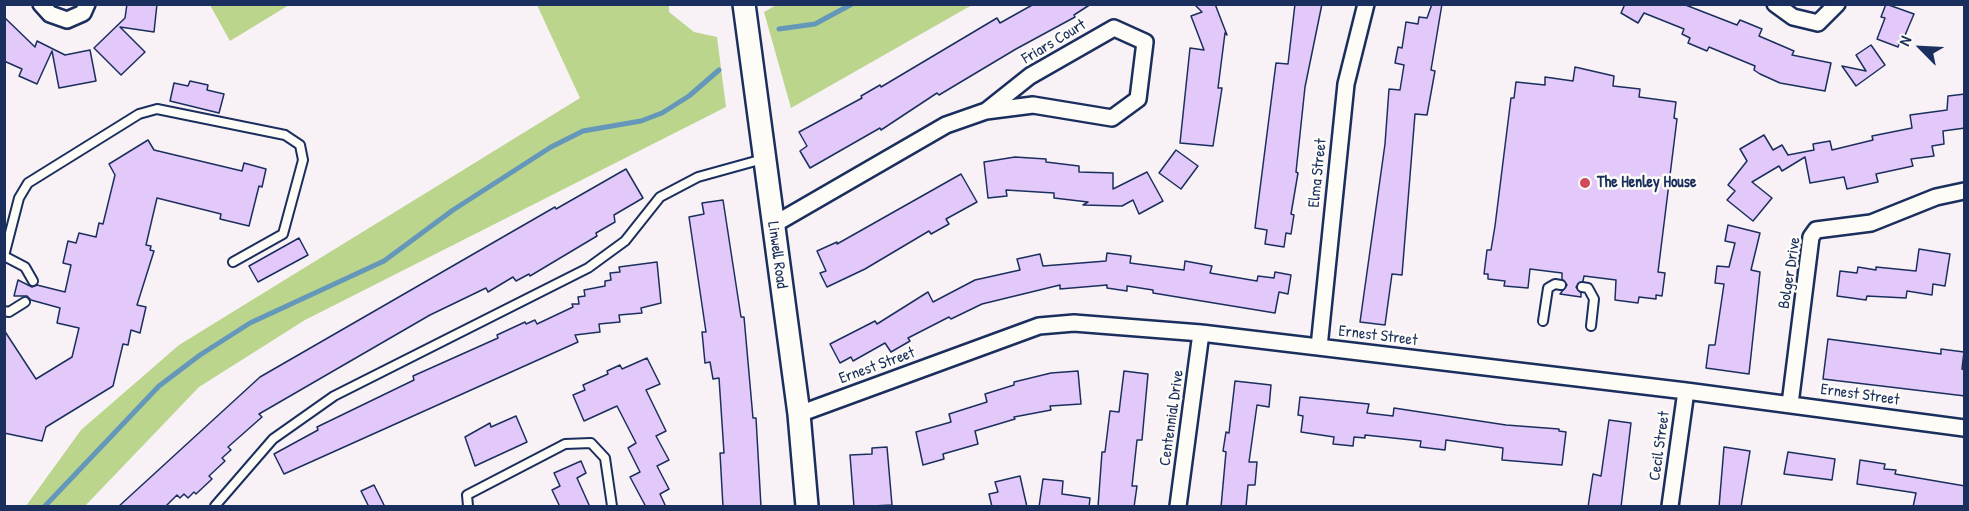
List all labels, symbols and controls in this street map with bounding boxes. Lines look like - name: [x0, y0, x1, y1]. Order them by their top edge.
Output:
- street label: Friars Court: [1018, 15, 1090, 69]
- north arrow: [1891, 18, 1951, 78]
- text: N: [1893, 32, 1916, 49]
- street label: Elma Street: [1305, 137, 1331, 209]
- place label: The Henley House: [1597, 173, 1696, 193]
- marker: The Henley House: [1578, 176, 1592, 190]
- street label: Linwell Road: [763, 220, 791, 290]
- street label: Bolger Drive: [1775, 236, 1805, 310]
- street label: Ernest Street: [1337, 322, 1419, 350]
- street label: Ernest Street: [836, 343, 918, 389]
- street label: Centennial Drive: [1156, 369, 1188, 467]
- street label: Ernest Street: [1819, 380, 1901, 410]
- street label: Cecil Street: [1646, 410, 1674, 482]

